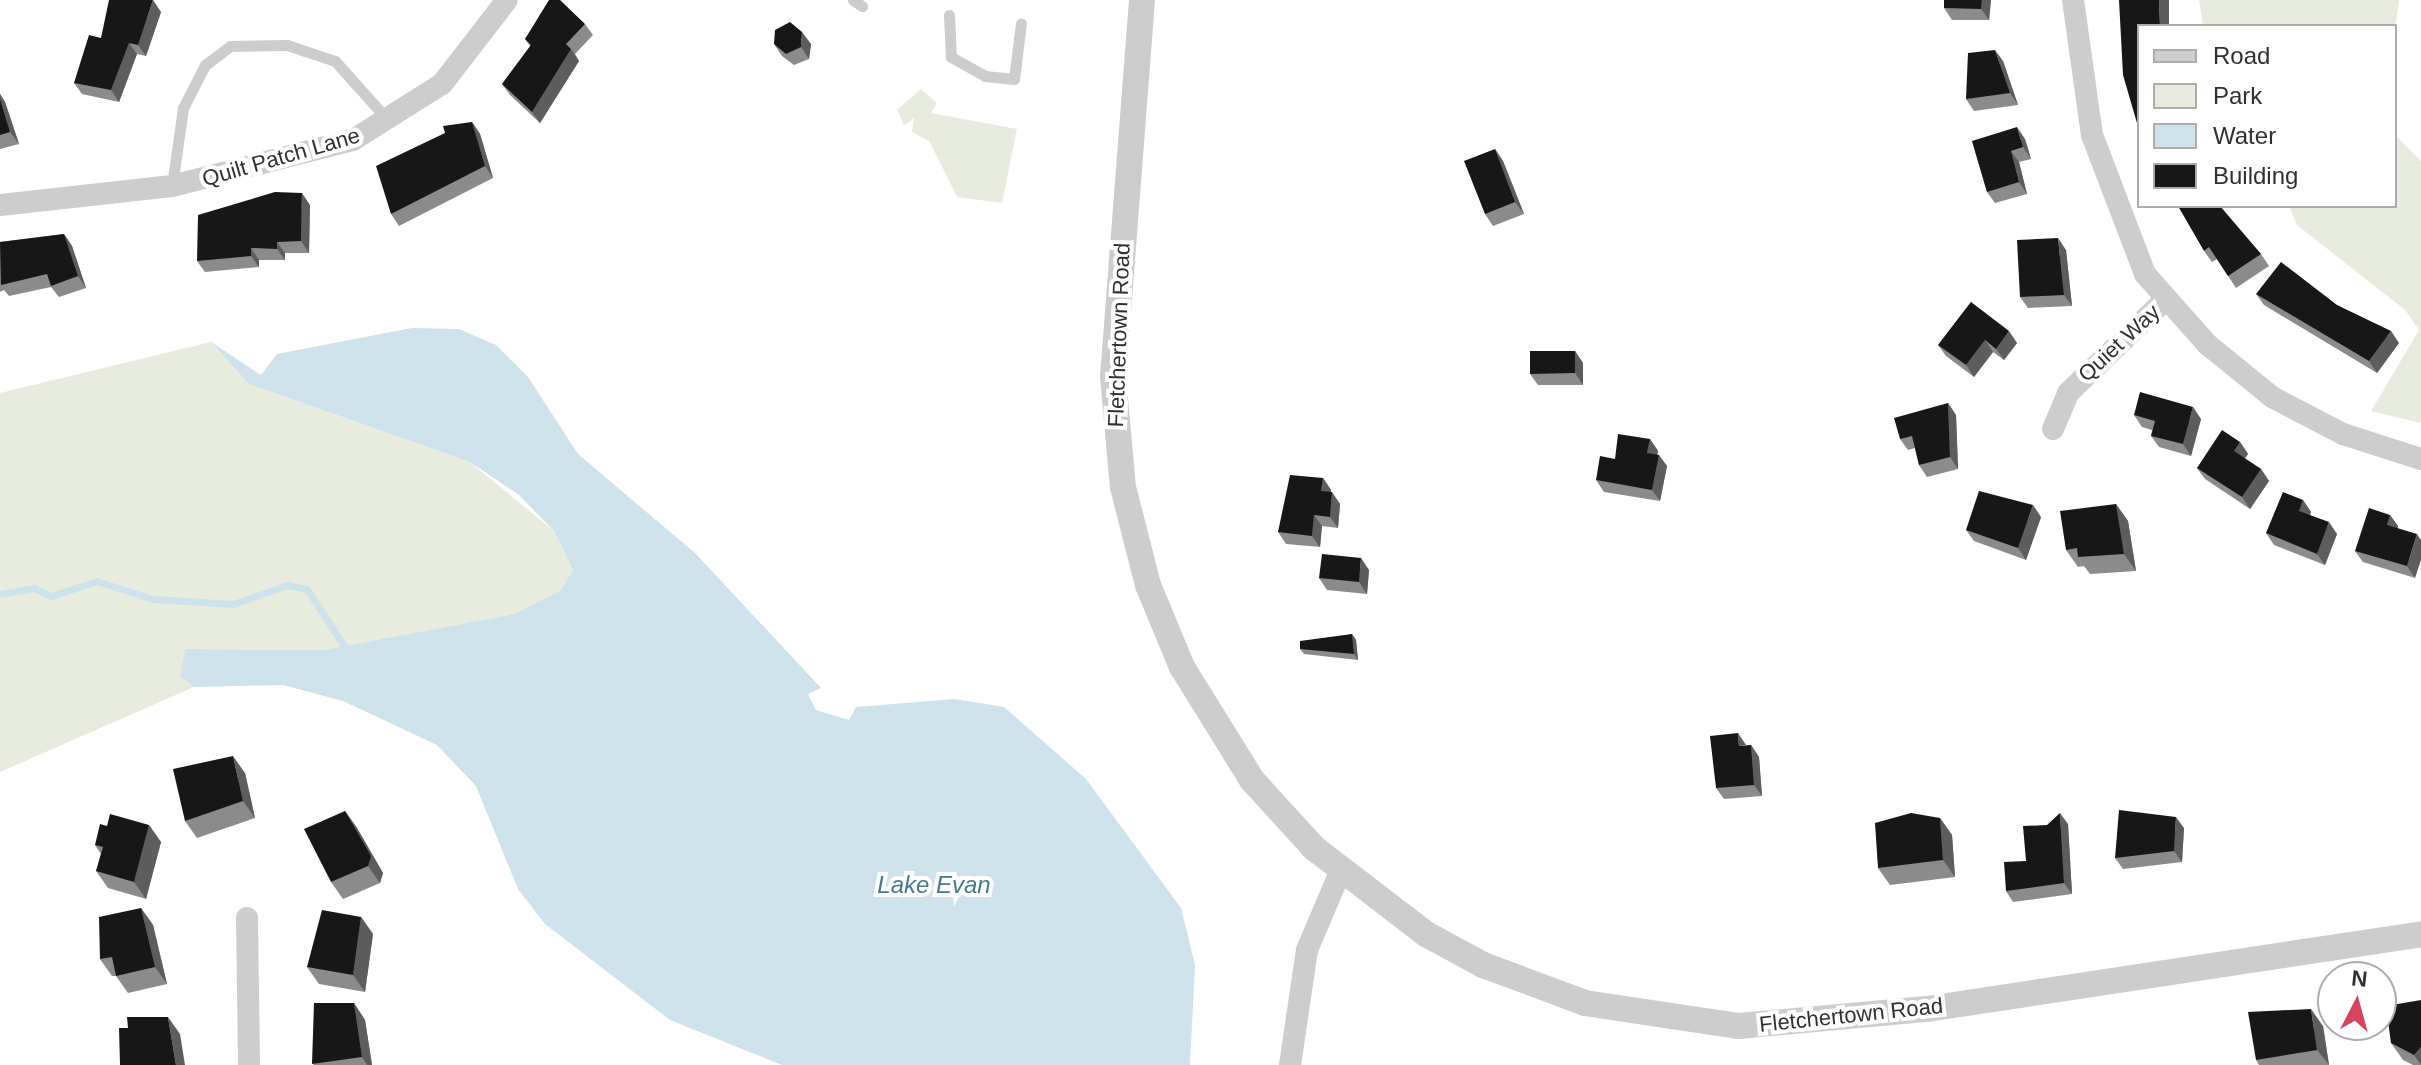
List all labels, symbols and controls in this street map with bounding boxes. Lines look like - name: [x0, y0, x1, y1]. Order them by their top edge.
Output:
- legend: [2137, 24, 2397, 208]
- text: Road: [2213, 42, 2270, 69]
- text: Park: [2213, 82, 2262, 109]
- street label: Quilt Patch Lane: [199, 122, 363, 192]
- text: Water: [2213, 122, 2276, 149]
- text: Building: [2213, 162, 2298, 189]
- street label: Fletchertown Road: [1103, 242, 1135, 428]
- street label: Quiet Way: [2073, 299, 2165, 387]
- water label: Lake Evan: [877, 871, 991, 899]
- north arrow: [2317, 961, 2397, 1041]
- text: N: [2350, 965, 2369, 992]
- street label: Fletchertown Road: [1758, 992, 1944, 1038]

